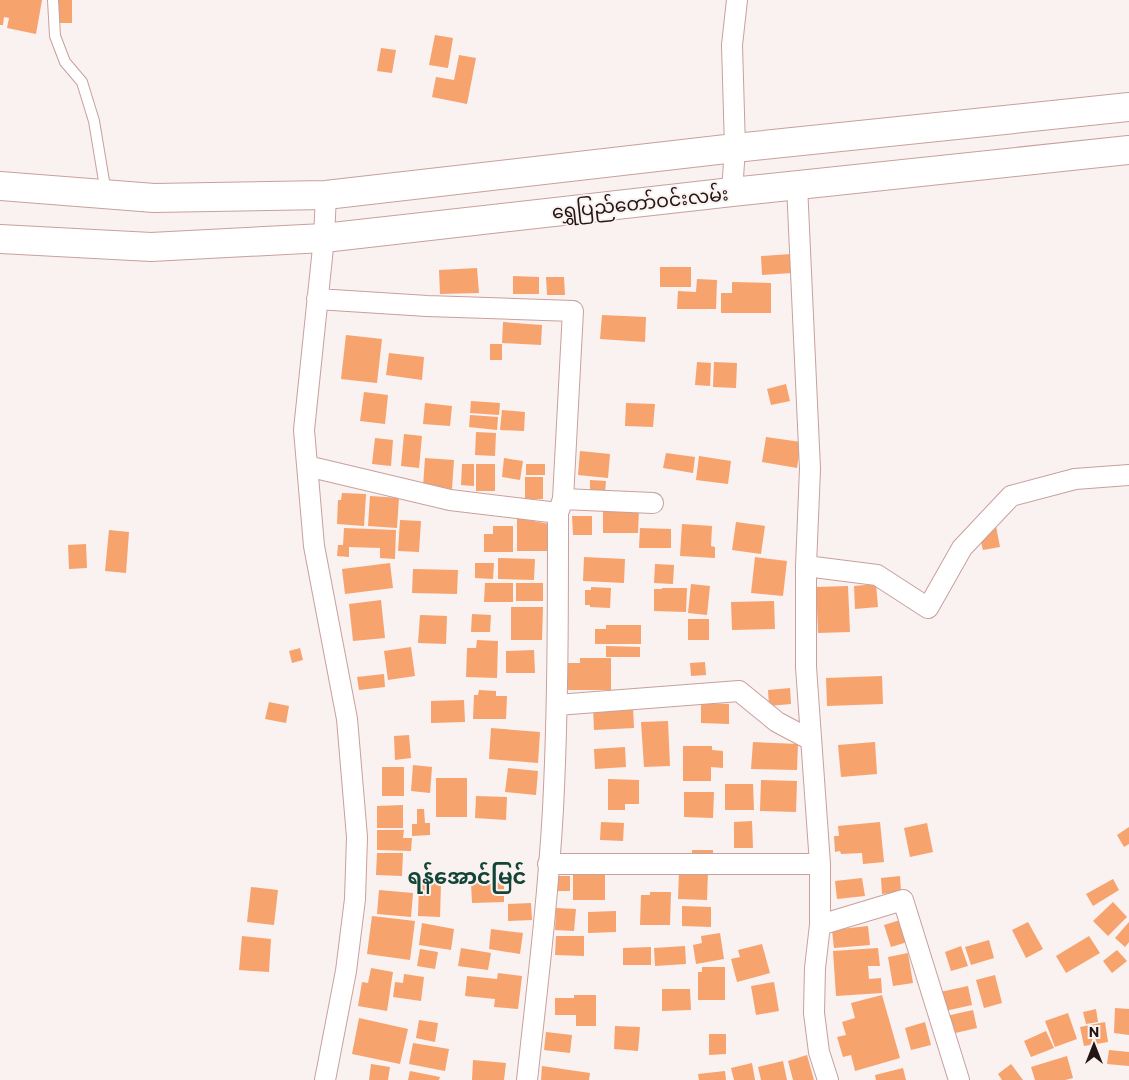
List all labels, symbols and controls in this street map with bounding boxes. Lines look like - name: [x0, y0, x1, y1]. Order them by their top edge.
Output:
- street label: ရွှေပြည်တော်ဝင်းလမ်း: [550, 179, 730, 228]
- district label: ရန်အောင်မြင်: [408, 861, 526, 894]
- north arrow: [1069, 1020, 1119, 1070]
- text: N: [1089, 1023, 1099, 1040]

